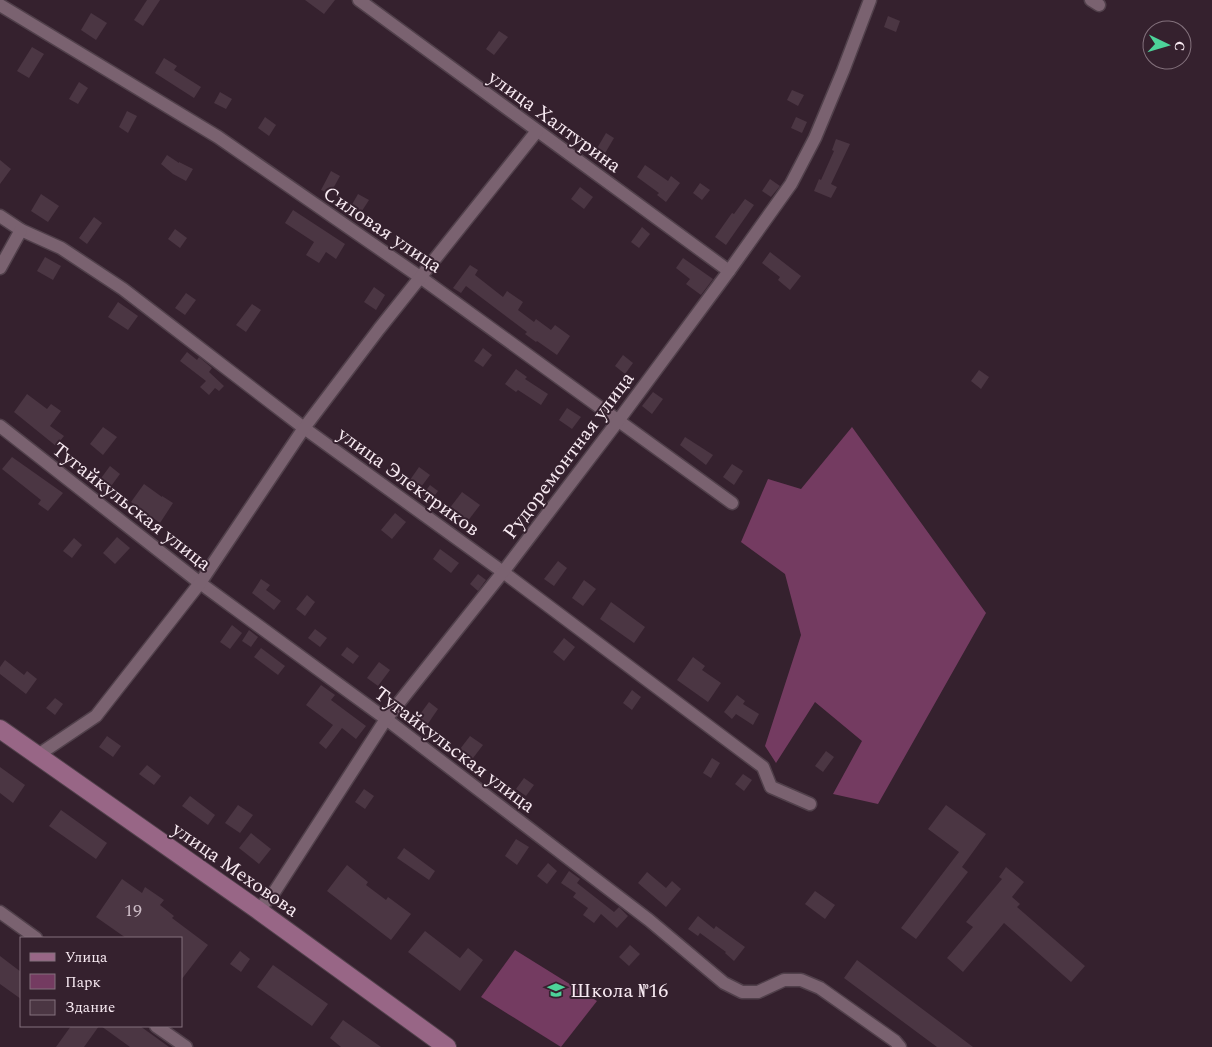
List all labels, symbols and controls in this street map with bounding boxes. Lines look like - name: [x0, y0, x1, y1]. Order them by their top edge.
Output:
- north arrow: [1142, 20, 1192, 70]
- text: С: [1169, 40, 1190, 52]
- street label: улица Халтурина: [481, 62, 628, 181]
- street label: Силовая улица: [317, 179, 448, 281]
- street label: Рудоремонтная улица: [496, 365, 642, 546]
- street label: улица Электриков: [330, 419, 486, 544]
- street label: Тугайкульская улица: [45, 435, 218, 579]
- street label: Тугайкульская улица: [367, 679, 542, 821]
- street label: улица Меховова: [165, 814, 305, 925]
- house number: 19: [124, 897, 142, 924]
- legend: [20, 937, 182, 1027]
- text: Улица: [65, 946, 108, 969]
- text: Парк: [65, 971, 101, 994]
- place label: Школа №16: [570, 976, 668, 1006]
- school or university icon: Школа №16: [546, 980, 566, 1000]
- text: Здание: [65, 996, 115, 1019]

